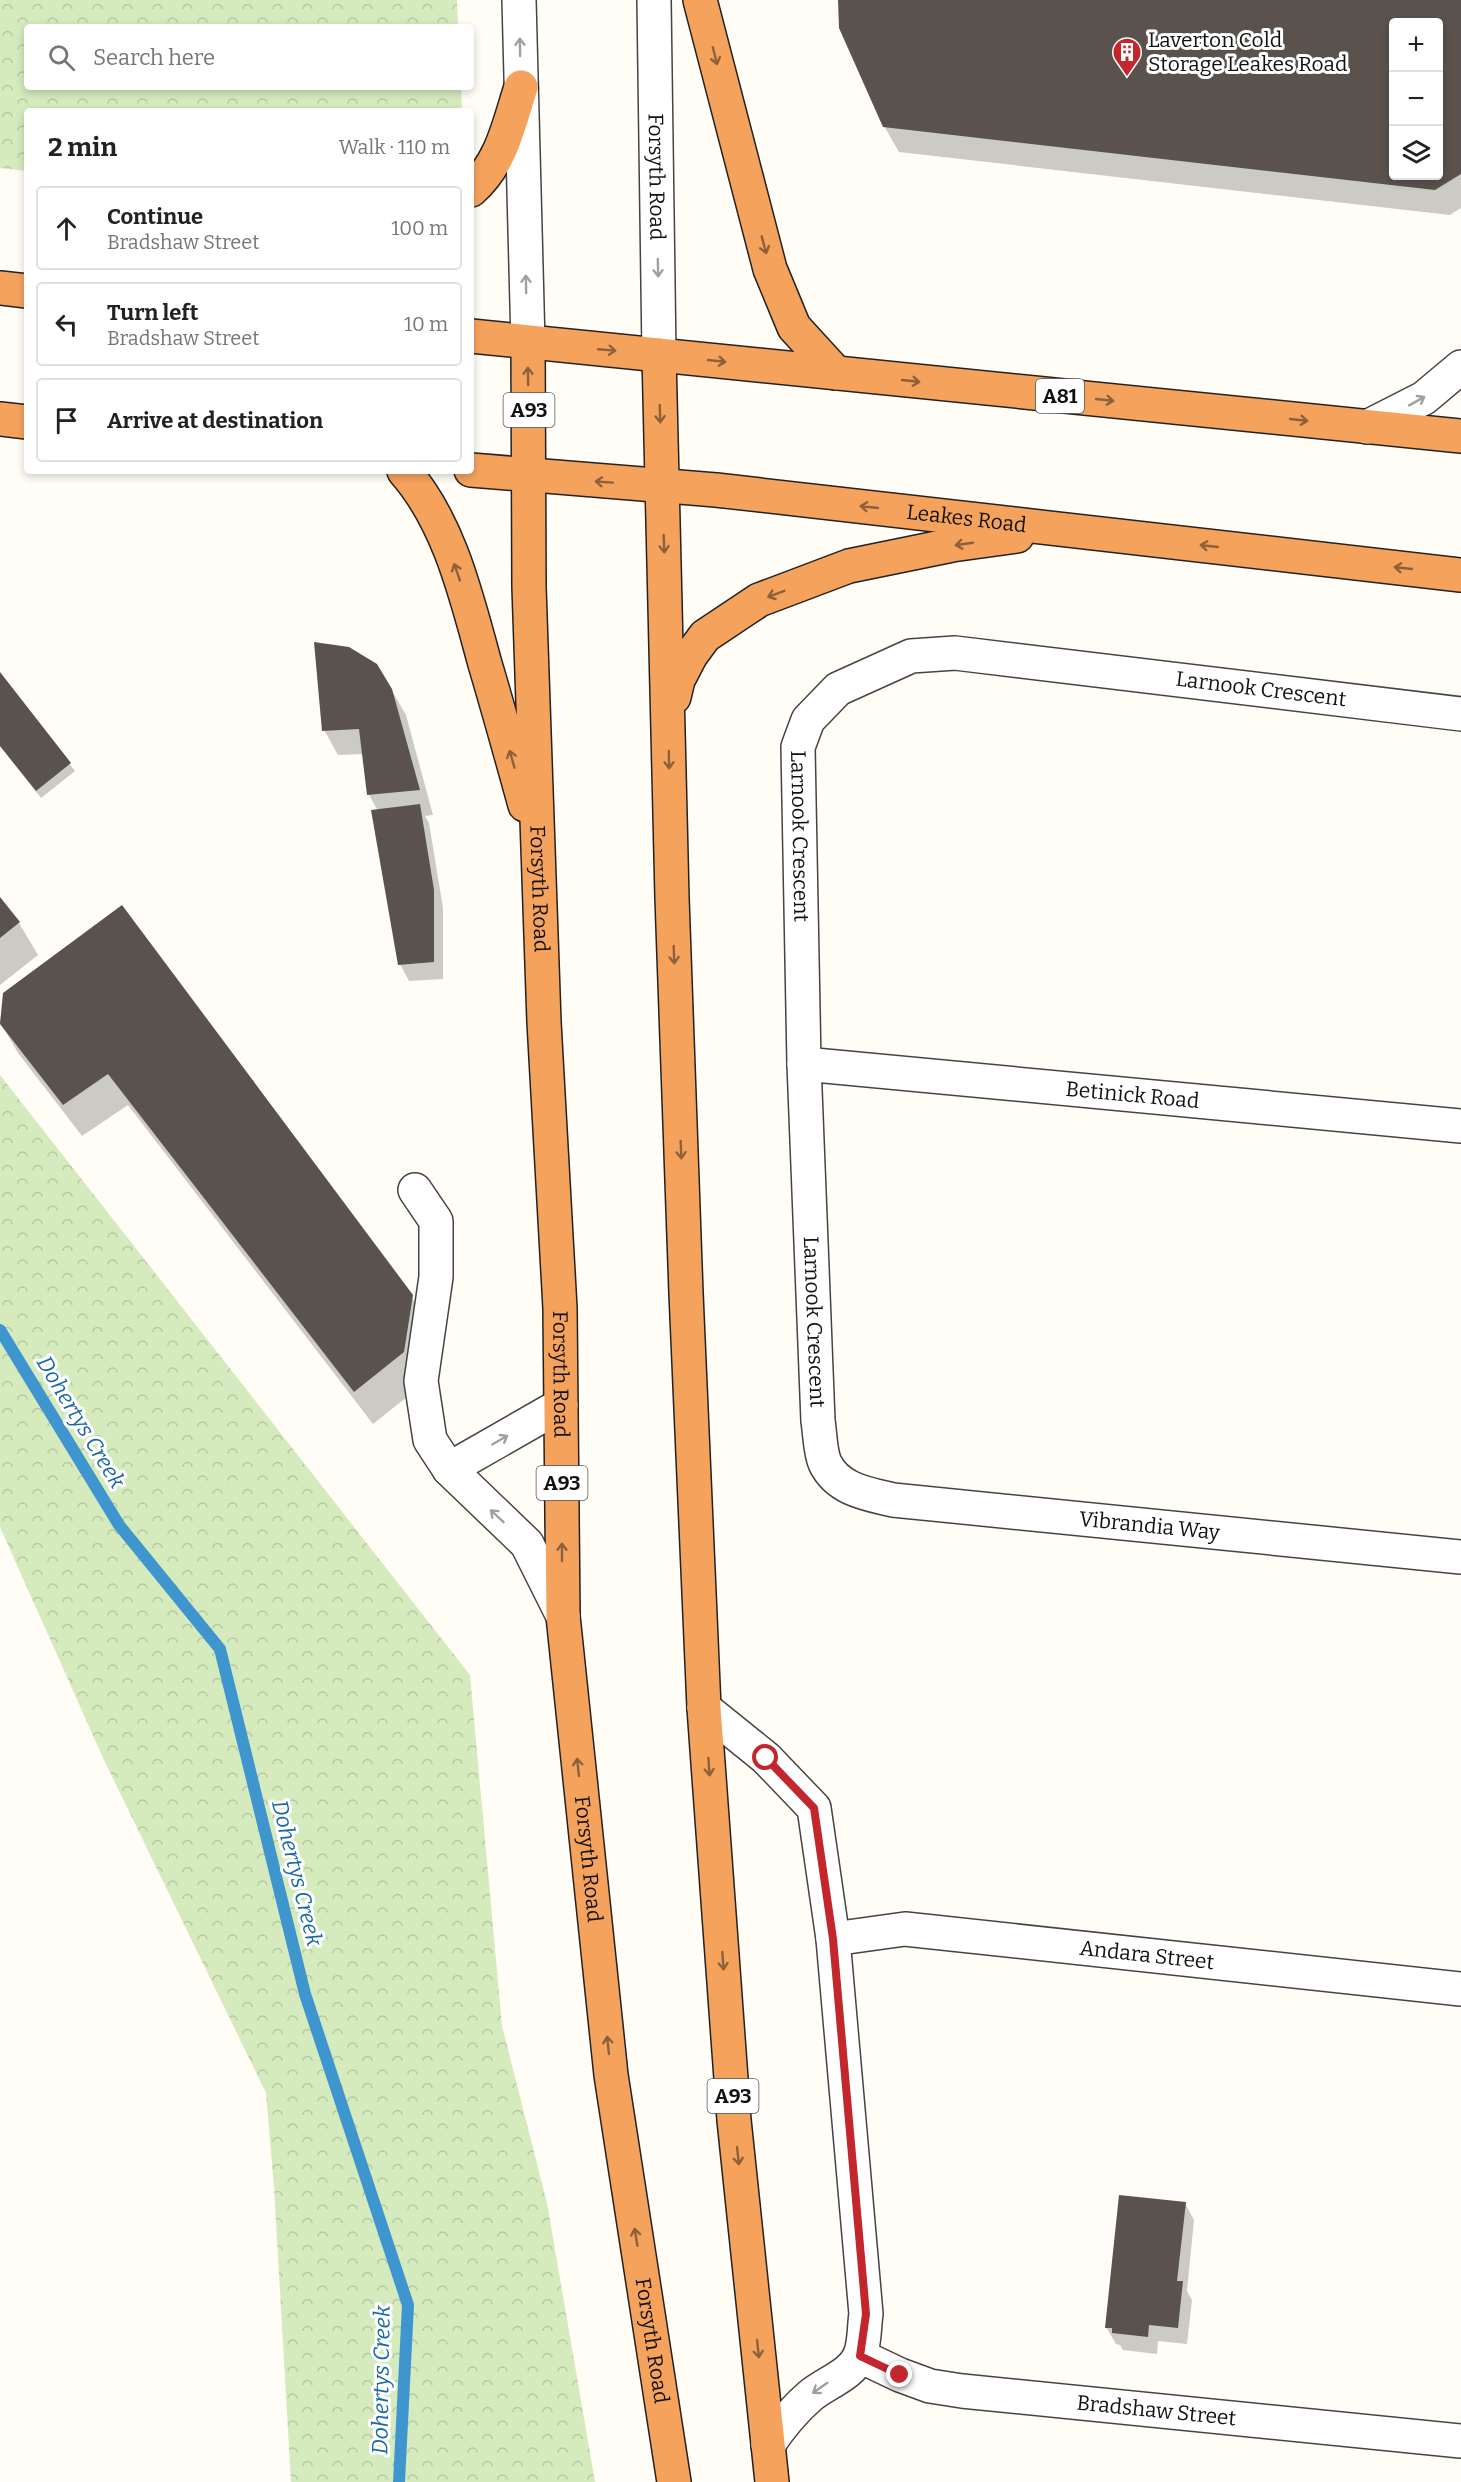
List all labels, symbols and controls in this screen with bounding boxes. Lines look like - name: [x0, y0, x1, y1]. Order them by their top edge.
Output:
- map controls: [1389, 18, 1443, 180]
- button: +: [1389, 18, 1443, 72]
- search box: [24, 24, 474, 90]
- place label: Laverton Cold Storage Leakes Road: [1148, 27, 1348, 77]
- building icon: Laverton Cold Storage Leakes Road: [1111, 36, 1143, 78]
- one-way arrow: [515, 38, 526, 58]
- icon: search: [45, 41, 78, 74]
- text: Search here: [93, 44, 215, 71]
- one-way arrow: [710, 47, 722, 66]
- button: −: [1389, 72, 1443, 126]
- street label: Forsyth Road: [643, 113, 670, 241]
- button: layers: [1389, 126, 1443, 180]
- text: 2 min: [48, 132, 117, 163]
- text: Walk · 110 m: [339, 135, 450, 159]
- text: Continue: [107, 203, 203, 230]
- icon: ahead: [50, 212, 83, 245]
- text: 100 m: [391, 216, 448, 240]
- text: Bradshaw Street: [107, 230, 259, 254]
- one-way arrow: [759, 235, 770, 254]
- one-way arrow: [652, 258, 663, 278]
- one-way arrow: [521, 275, 532, 295]
- text: Turn left: [107, 299, 199, 326]
- icon: left: [50, 308, 83, 341]
- text: 10 m: [404, 312, 448, 336]
- text: Bradshaw Street: [107, 326, 259, 350]
- one-way arrow: [597, 345, 616, 356]
- one-way arrow: [706, 356, 726, 367]
- one-way arrow: [522, 367, 534, 387]
- one-way arrow: [900, 376, 920, 387]
- road number: A81: [1036, 379, 1084, 413]
- road number: A93: [504, 393, 554, 427]
- one-way arrow: [1094, 395, 1114, 406]
- one-way arrow: [1408, 395, 1425, 407]
- one-way arrow: [655, 403, 666, 423]
- icon: arrive: [50, 404, 83, 437]
- text: Arrive at destination: [107, 407, 323, 434]
- one-way arrow: [1288, 415, 1308, 426]
- one-way arrow: [595, 476, 615, 487]
- street label: Leakes Road: [905, 499, 1028, 538]
- one-way arrow: [860, 501, 880, 512]
- one-way arrow: [658, 534, 670, 554]
- one-way arrow: [954, 538, 974, 549]
- one-way arrow: [1200, 540, 1220, 551]
- one-way arrow: [1393, 562, 1413, 573]
- one-way arrow: [451, 563, 462, 582]
- one-way arrow: [767, 589, 786, 600]
- street label: Larnook Crescent: [1174, 666, 1348, 712]
- one-way arrow: [506, 750, 517, 769]
- one-way arrow: [664, 750, 675, 770]
- street label: Larnook Crescent: [785, 750, 814, 923]
- street label: Forsyth Road: [524, 825, 555, 953]
- one-way arrow: [669, 944, 680, 964]
- street label: Betinick Road: [1065, 1076, 1201, 1114]
- one-way arrow: [675, 1139, 686, 1159]
- street label: Larnook Crescent: [798, 1236, 830, 1409]
- street label: Forsyth Road: [547, 1311, 574, 1438]
- water label: Dohertys Creek: [31, 1351, 132, 1494]
- one-way arrow: [491, 1434, 508, 1446]
- road number: A93: [536, 1466, 588, 1500]
- street label: Vibrandia Way: [1078, 1506, 1222, 1546]
- one-way arrow: [490, 1509, 505, 1523]
- one-way arrow: [556, 1542, 568, 1562]
- route start: [752, 1744, 778, 1770]
- one-way arrow: [703, 1756, 714, 1776]
- one-way arrow: [573, 1758, 584, 1778]
- street label: Forsyth Road: [569, 1794, 608, 1923]
- water label: Dohertys Creek: [266, 1797, 328, 1950]
- street label: Andara Street: [1078, 1935, 1216, 1975]
- one-way arrow: [718, 1951, 729, 1971]
- one-way arrow: [602, 2035, 613, 2055]
- road number: A93: [708, 2079, 758, 2113]
- one-way arrow: [733, 2145, 744, 2165]
- one-way arrow: [631, 2228, 642, 2248]
- street label: Forsyth Road: [630, 2276, 675, 2405]
- water label: Dohertys Creek: [366, 2304, 396, 2455]
- one-way arrow: [753, 2339, 764, 2359]
- route end: [886, 2361, 912, 2387]
- one-way arrow: [813, 2382, 829, 2394]
- street label: Bradshaw Street: [1075, 2390, 1238, 2431]

